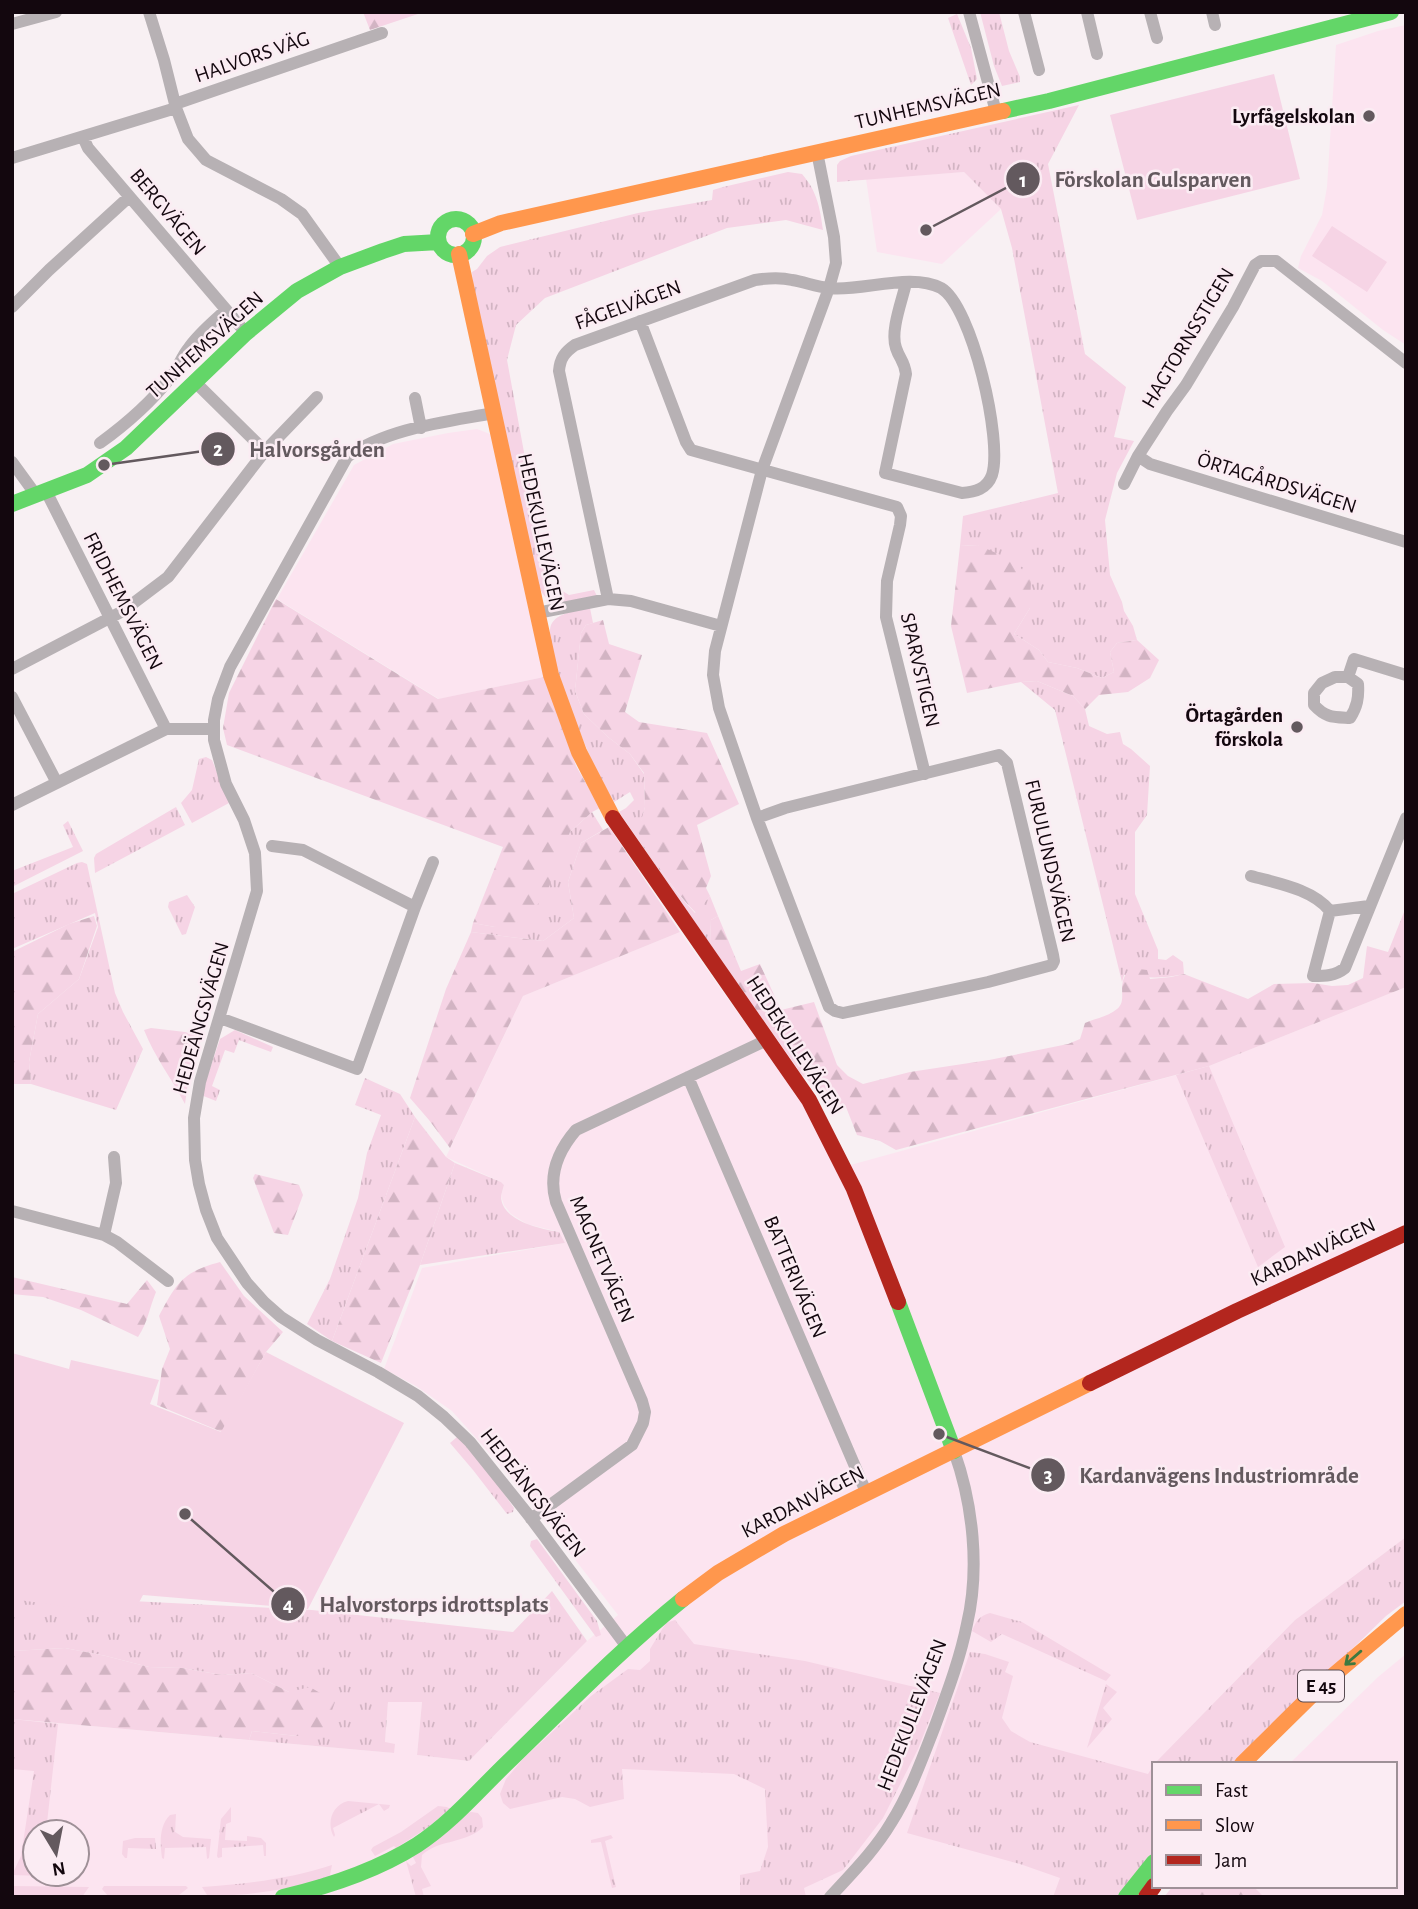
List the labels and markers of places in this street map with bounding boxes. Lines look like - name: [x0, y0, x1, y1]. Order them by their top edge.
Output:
- place label: Lyrfågelskolan: [1232, 106, 1355, 127]
- marker: Lyrfågelskolan: [1361, 108, 1377, 124]
- callout: Förskolan Gulsparven: [1005, 157, 1265, 201]
- callout: Halvorsgården: [200, 427, 399, 471]
- place label: Örtagården förskola: [1185, 703, 1283, 750]
- marker: Örtagården förskola: [1289, 719, 1305, 735]
- callout: Kardanvägens Industriområde: [1030, 1453, 1373, 1497]
- callout: Halvorstorps idrottsplats: [271, 1582, 563, 1626]

